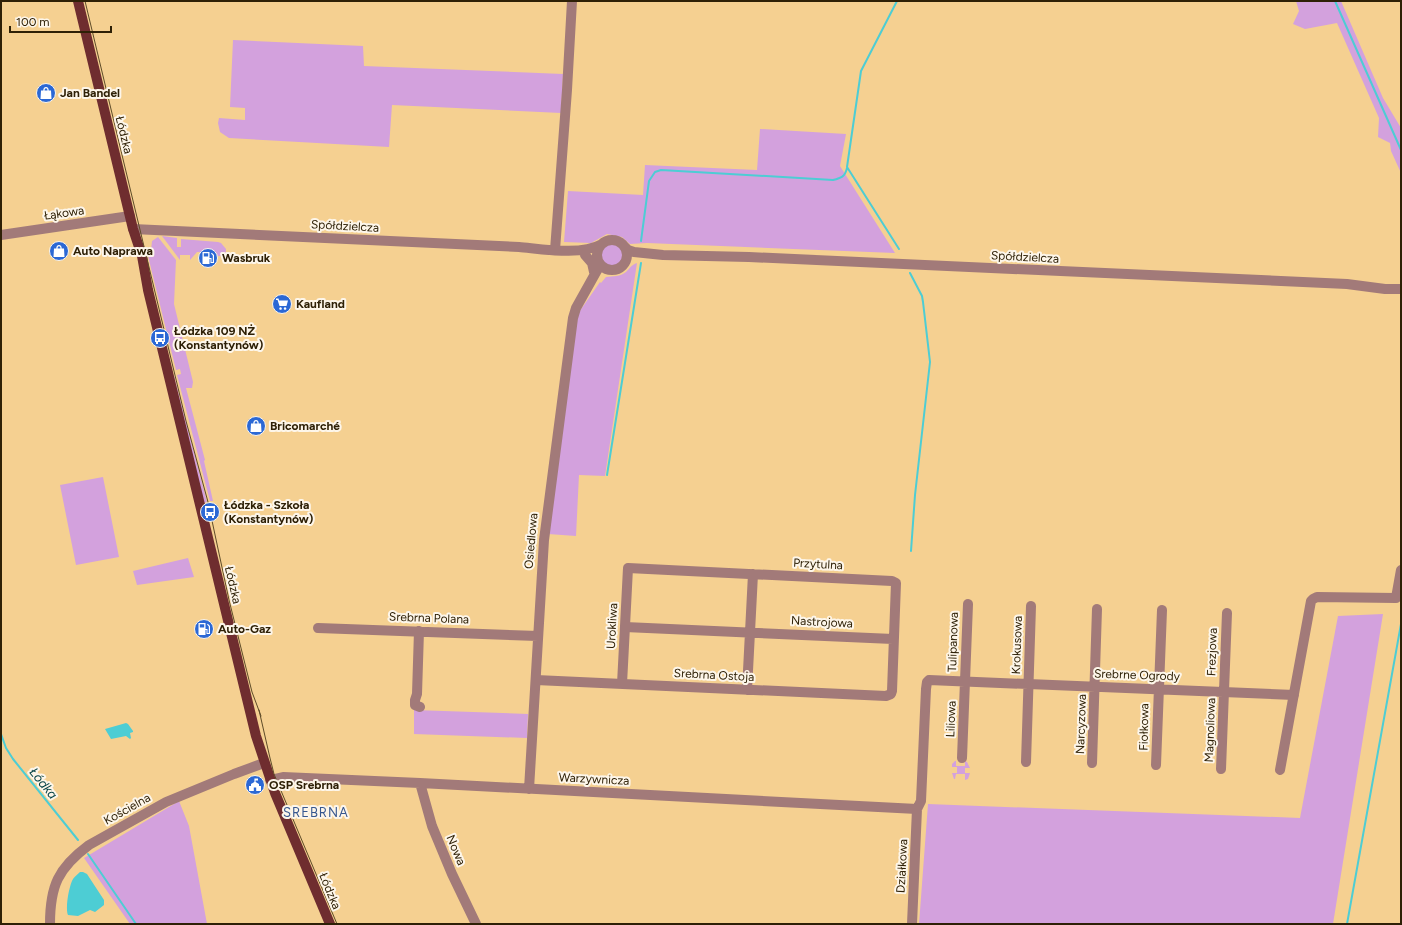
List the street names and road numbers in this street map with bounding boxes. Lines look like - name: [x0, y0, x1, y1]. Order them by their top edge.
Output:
- street label: Łódzka: [113, 115, 135, 155]
- street label: Łąkowa: [43, 203, 85, 223]
- street label: Spółdzielcza: [311, 217, 379, 235]
- street label: Spółdzielcza: [991, 248, 1059, 266]
- street label: Osiedlowa: [522, 512, 540, 570]
- street label: Przytulna: [793, 556, 843, 572]
- street label: Łódzka: [222, 565, 244, 605]
- street label: Urokliwa: [604, 603, 620, 649]
- street label: Srebrna Polana: [389, 610, 469, 626]
- street label: Tulipanowa: [945, 612, 961, 672]
- street label: Nastrojowa: [791, 613, 853, 631]
- street label: Krokusowa: [1009, 615, 1025, 675]
- street label: Frezjowa: [1204, 628, 1220, 676]
- street label: Srebrna Ostoja: [673, 666, 755, 684]
- street label: Srebrne Ogrody: [1094, 667, 1181, 684]
- street label: Narcyzowa: [1073, 694, 1089, 754]
- street label: Magnoliowa: [1202, 697, 1218, 763]
- street label: Liliowa: [943, 700, 959, 738]
- street label: Fiołkowa: [1137, 703, 1151, 751]
- street label: Warzywnicza: [558, 770, 630, 788]
- street label: Kościelna: [101, 790, 153, 828]
- street label: Nowa: [443, 833, 469, 867]
- street label: Działkowa: [894, 839, 910, 893]
- street label: Łódzka: [316, 871, 344, 911]

